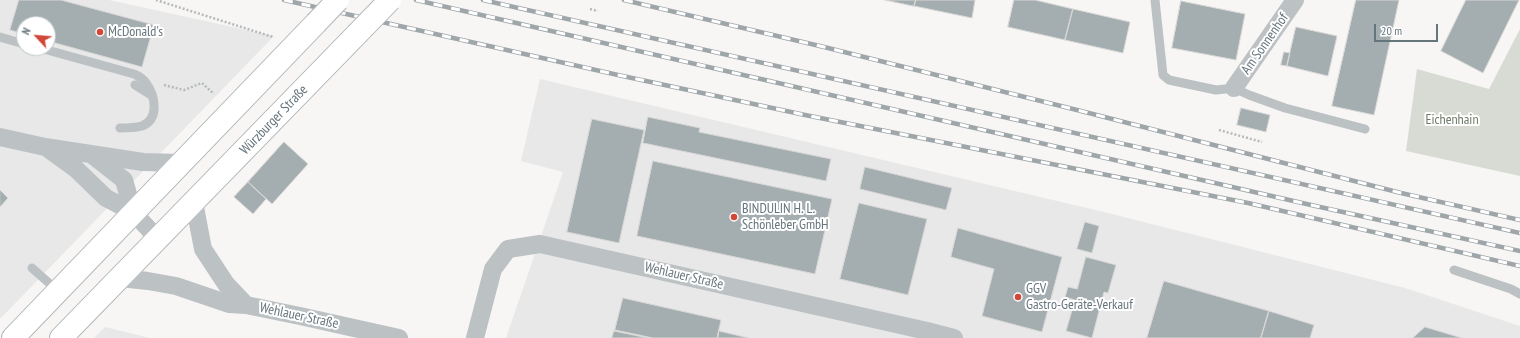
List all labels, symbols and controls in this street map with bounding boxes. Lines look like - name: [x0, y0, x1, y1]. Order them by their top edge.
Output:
- street label: Am Sonnenhof: [1238, 10, 1292, 78]
- north arrow: [16, 16, 56, 56]
- scale bar: [1376, 16, 1440, 42]
- text: 20 m: [1381, 23, 1402, 38]
- place label: McDonald's: [108, 24, 163, 40]
- text: N: [19, 25, 34, 37]
- marker: McDonald's: [95, 27, 105, 37]
- street label: Würzburger Straße: [237, 82, 311, 158]
- park label: Eichenhain: [1425, 112, 1479, 128]
- place label: BINDULIN H. L. Schönleber GmbH: [742, 201, 829, 234]
- marker: BINDULIN H. L. Schönleber GmbH: [729, 212, 739, 222]
- street label: Wehlauer Straße: [643, 259, 725, 293]
- place label: GGV Gastro-Geräte-Verkauf: [1026, 281, 1133, 314]
- marker: GGV Gastro-Geräte-Verkauf: [1013, 292, 1023, 302]
- street label: Wehlauer Straße: [258, 299, 340, 333]

